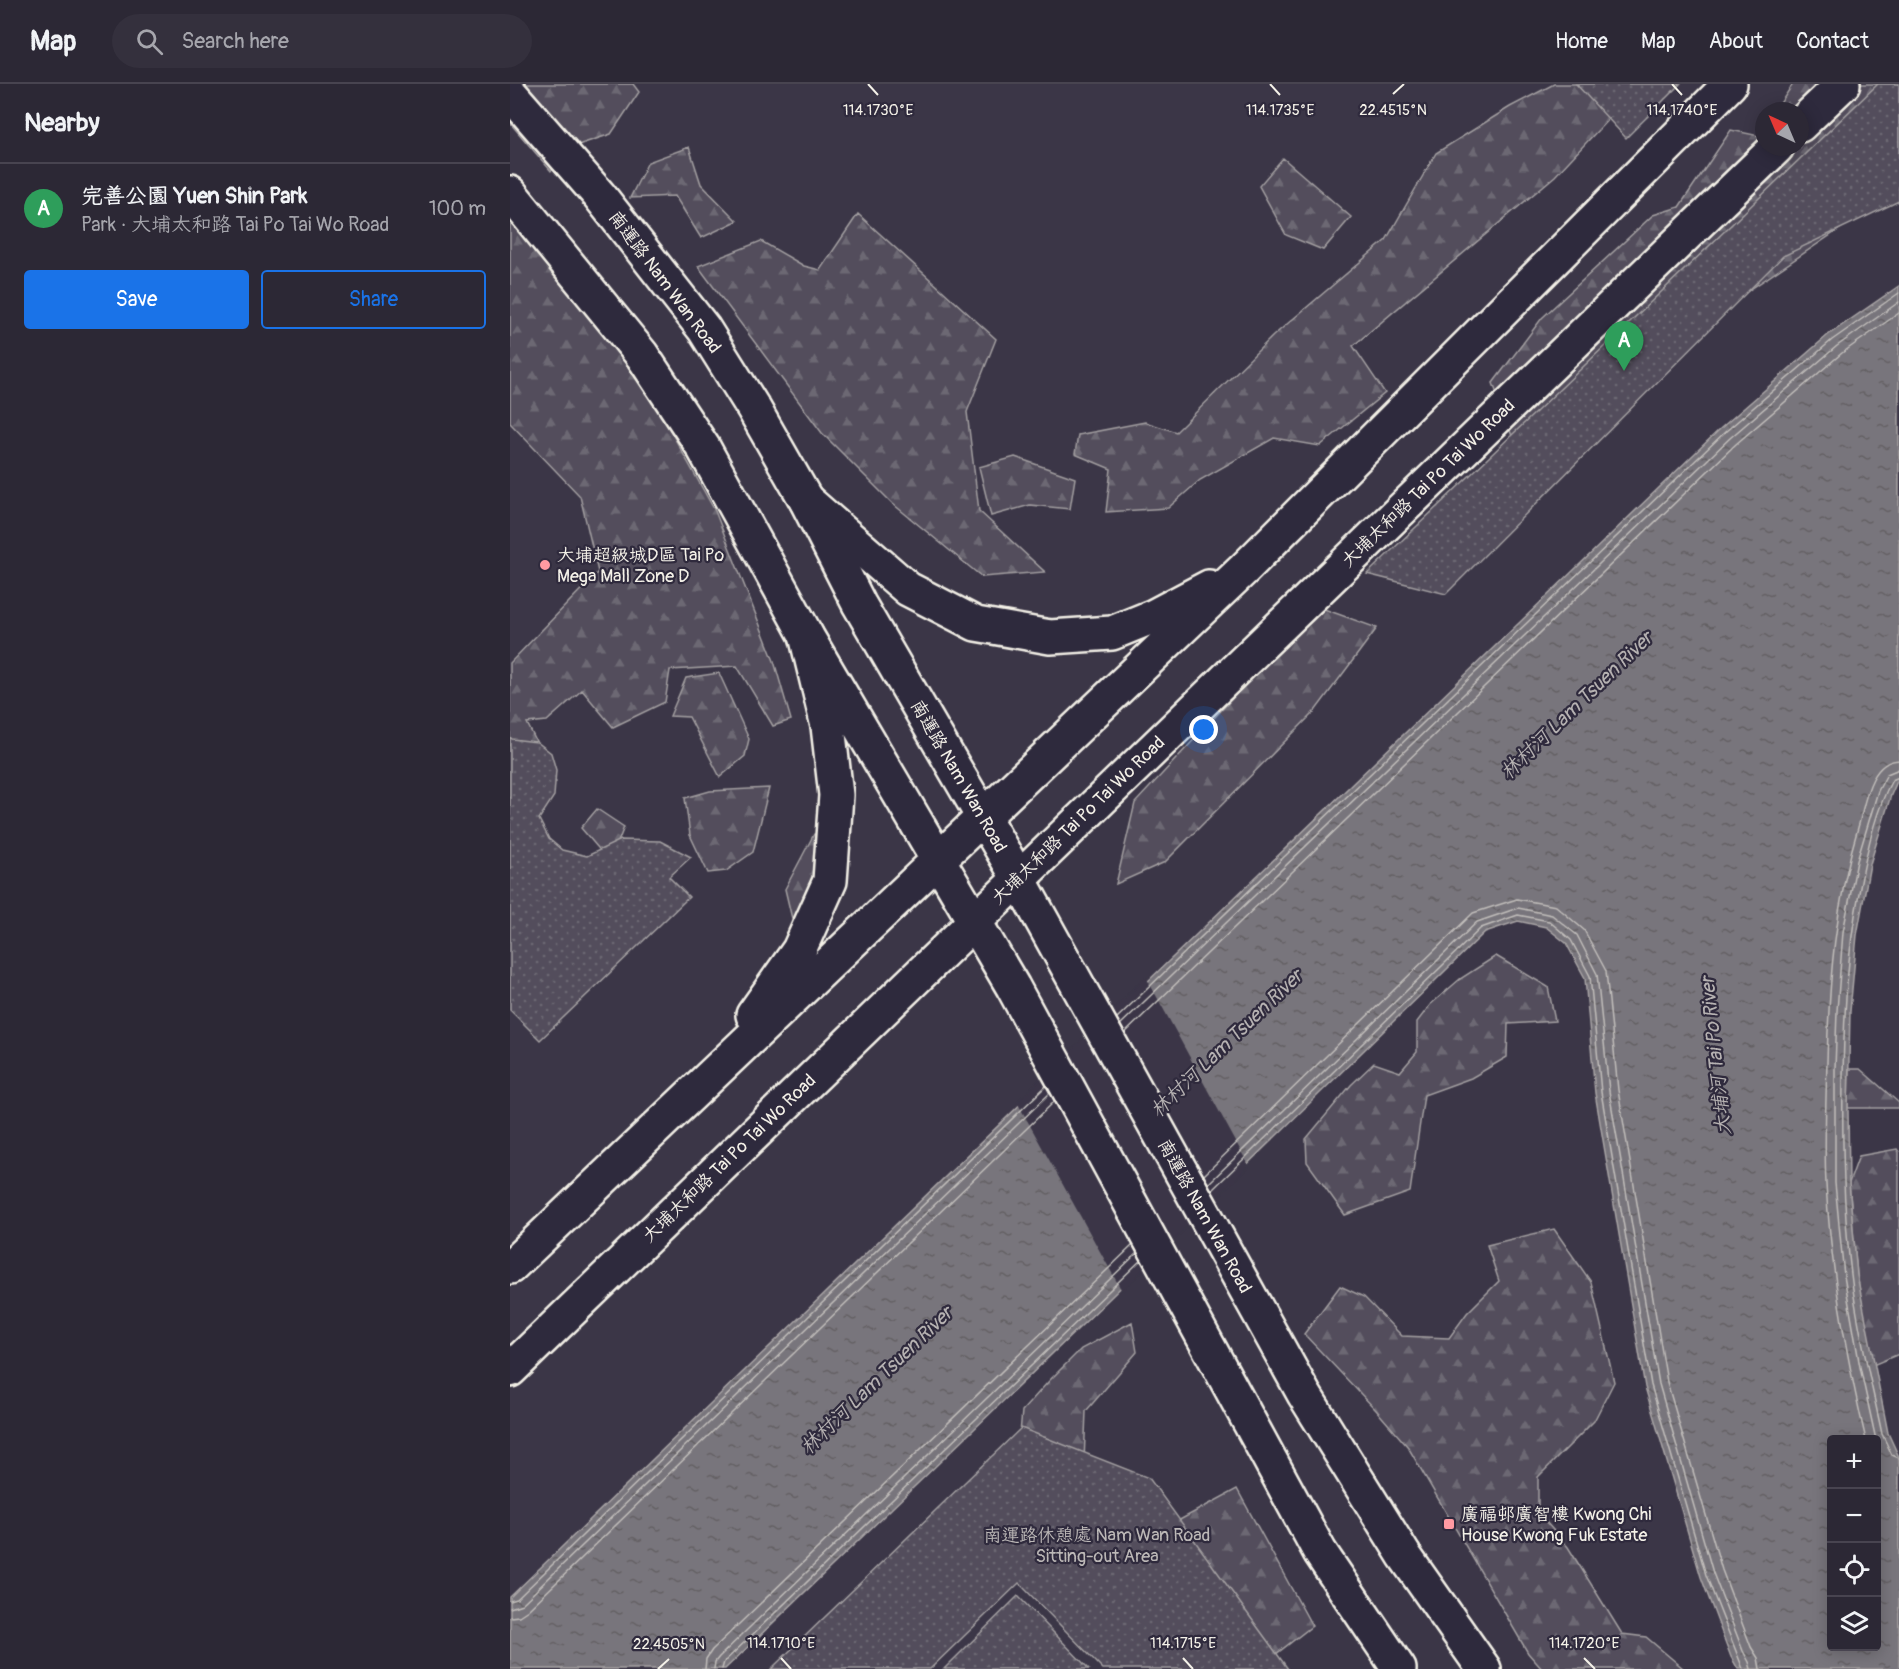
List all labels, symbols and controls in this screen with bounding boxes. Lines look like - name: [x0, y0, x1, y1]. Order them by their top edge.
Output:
- search box: [112, 14, 532, 68]
- text: Map: [30, 24, 76, 59]
- icon: search: [133, 25, 166, 58]
- text: Search here: [181, 27, 289, 55]
- text: Home: [1555, 28, 1608, 55]
- text: Map: [1641, 28, 1676, 55]
- text: About: [1709, 28, 1763, 55]
- text: Contact: [1796, 28, 1869, 55]
- text: 114.1730°E: [843, 101, 913, 120]
- text: 114.1735°E: [1246, 101, 1314, 120]
- text: 22.4515°N: [1359, 101, 1427, 120]
- text: 114.1740°E: [1647, 101, 1718, 120]
- north arrow: [1755, 102, 1809, 156]
- text: Nearby: [24, 107, 100, 139]
- text: 完善公園 Yuen Shin Park: [81, 182, 307, 210]
- text: A: [37, 196, 50, 221]
- text: 100 m: [429, 196, 486, 221]
- street label: 南運路 Nam Wan Road: [603, 206, 726, 358]
- text: Park · 大埔太和路 Tai Po Tai Wo Road: [81, 212, 389, 237]
- button: Save: [24, 270, 249, 329]
- button: Share: [261, 270, 486, 329]
- pin: A: [1604, 322, 1644, 371]
- street label: 大埔太和路 Tai Po Tai Wo Road: [1337, 394, 1520, 572]
- place label: 大埔超級城D區 Tai Po Mega Mall Zone D: [557, 544, 725, 588]
- marker: 大埔超級城D區 Tai Po Mega Mall Zone D: [538, 558, 552, 572]
- water label: 林村河 Lam Tsuen River: [1495, 624, 1660, 785]
- street label: 南運路 Nam Wan Road: [905, 696, 1012, 857]
- your location: [1189, 715, 1218, 744]
- street label: 大埔太和路 Tai Po Tai Wo Road: [987, 731, 1170, 909]
- water label: 林村河 Lam Tsuen River: [1145, 962, 1310, 1123]
- water label: 大埔河 Tai Po River: [1694, 973, 1736, 1136]
- street label: 大埔太和路 Tai Po Tai Wo Road: [638, 1069, 821, 1247]
- street label: 南運路 Nam Wan Road: [1153, 1135, 1257, 1297]
- water label: 林村河 Lam Tsuen River: [795, 1299, 960, 1460]
- map controls: [1827, 1435, 1881, 1651]
- button: +: [1827, 1435, 1881, 1489]
- button: −: [1827, 1489, 1881, 1543]
- place label: 廣福邨廣智樓 Kwong Chi House Kwong Fuk Estate: [1461, 1503, 1651, 1547]
- marker: 廣福邨廣智樓 Kwong Chi House Kwong Fuk Estate: [1442, 1517, 1456, 1531]
- park label: 南運路休憩處 Nam Wan Road Sitting-out Area: [984, 1524, 1210, 1568]
- button: locate: [1827, 1543, 1881, 1597]
- button: layers: [1827, 1597, 1881, 1651]
- text: 114.1710°E: [747, 1634, 815, 1653]
- text: 114.1715°E: [1150, 1634, 1216, 1653]
- text: 114.1720°E: [1549, 1634, 1619, 1653]
- text: 22.4505°N: [633, 1635, 705, 1654]

